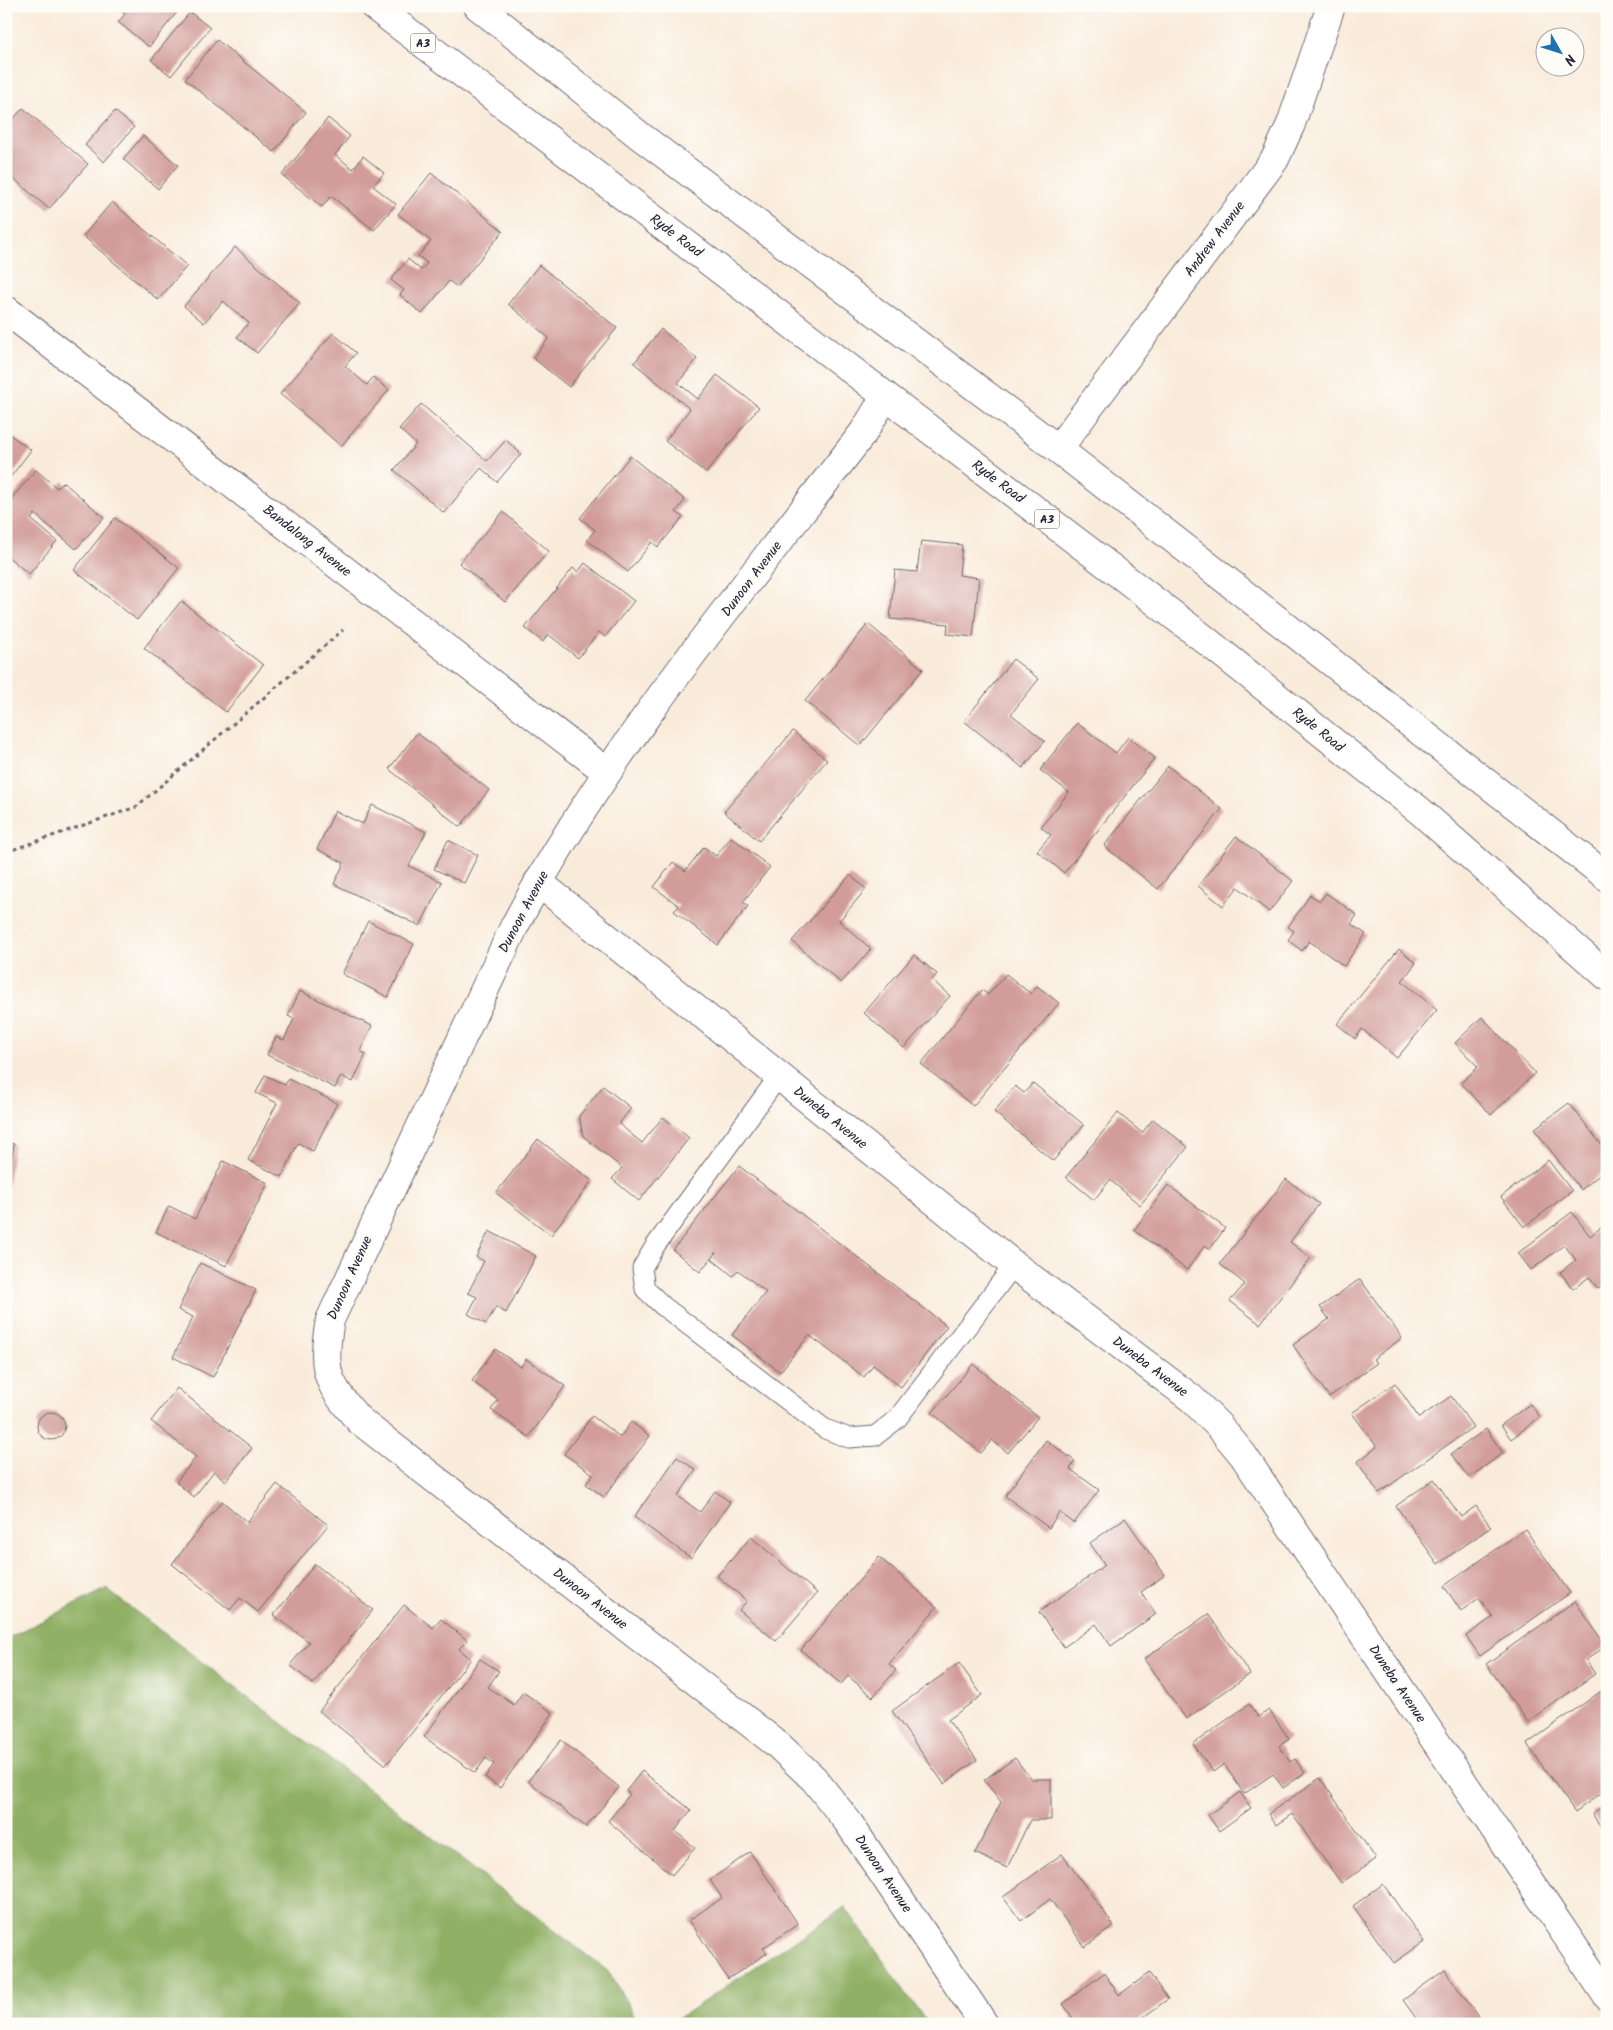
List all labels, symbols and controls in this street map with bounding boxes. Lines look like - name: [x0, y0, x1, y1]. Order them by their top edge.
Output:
- north arrow: [1536, 28, 1586, 78]
- road number: A3: [410, 34, 436, 52]
- text: N: [1558, 49, 1581, 70]
- street label: Andrew Avenue: [1179, 196, 1251, 282]
- street label: Ryde Road: [645, 209, 708, 264]
- street label: Ryde Road: [967, 455, 1030, 510]
- street label: Bandalong Avenue: [258, 499, 357, 583]
- road number: A3: [1034, 509, 1060, 528]
- street label: Dunoon Avenue: [716, 536, 788, 622]
- street label: Ryde Road: [1287, 702, 1350, 759]
- street label: Dunoon Avenue: [493, 866, 555, 957]
- street label: Duneba Avenue: [788, 1081, 873, 1155]
- street label: Dunoon Avenue: [322, 1232, 379, 1324]
- street label: Duneba Avenue: [1107, 1331, 1193, 1403]
- street label: Dunoon Avenue: [548, 1563, 633, 1636]
- street label: Duneba Avenue: [1363, 1640, 1432, 1728]
- street label: Dunoon Avenue: [849, 1830, 918, 1918]

